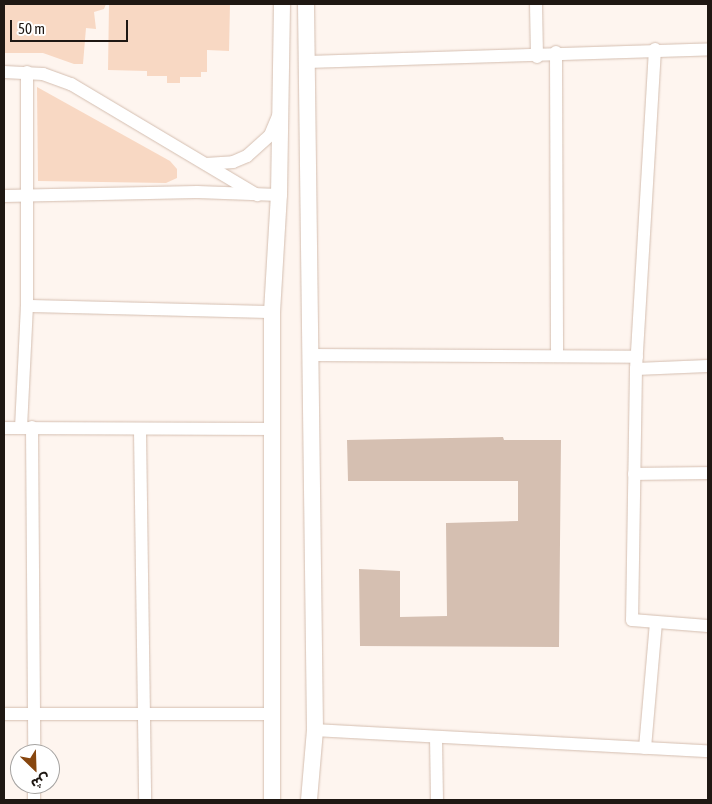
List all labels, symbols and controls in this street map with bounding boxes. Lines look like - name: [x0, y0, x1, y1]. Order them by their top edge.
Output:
- scale bar: [12, 10, 130, 42]
- text: 50 m: [18, 20, 45, 37]
- north arrow: [10, 744, 60, 794]
- text: ش: [29, 771, 53, 793]

